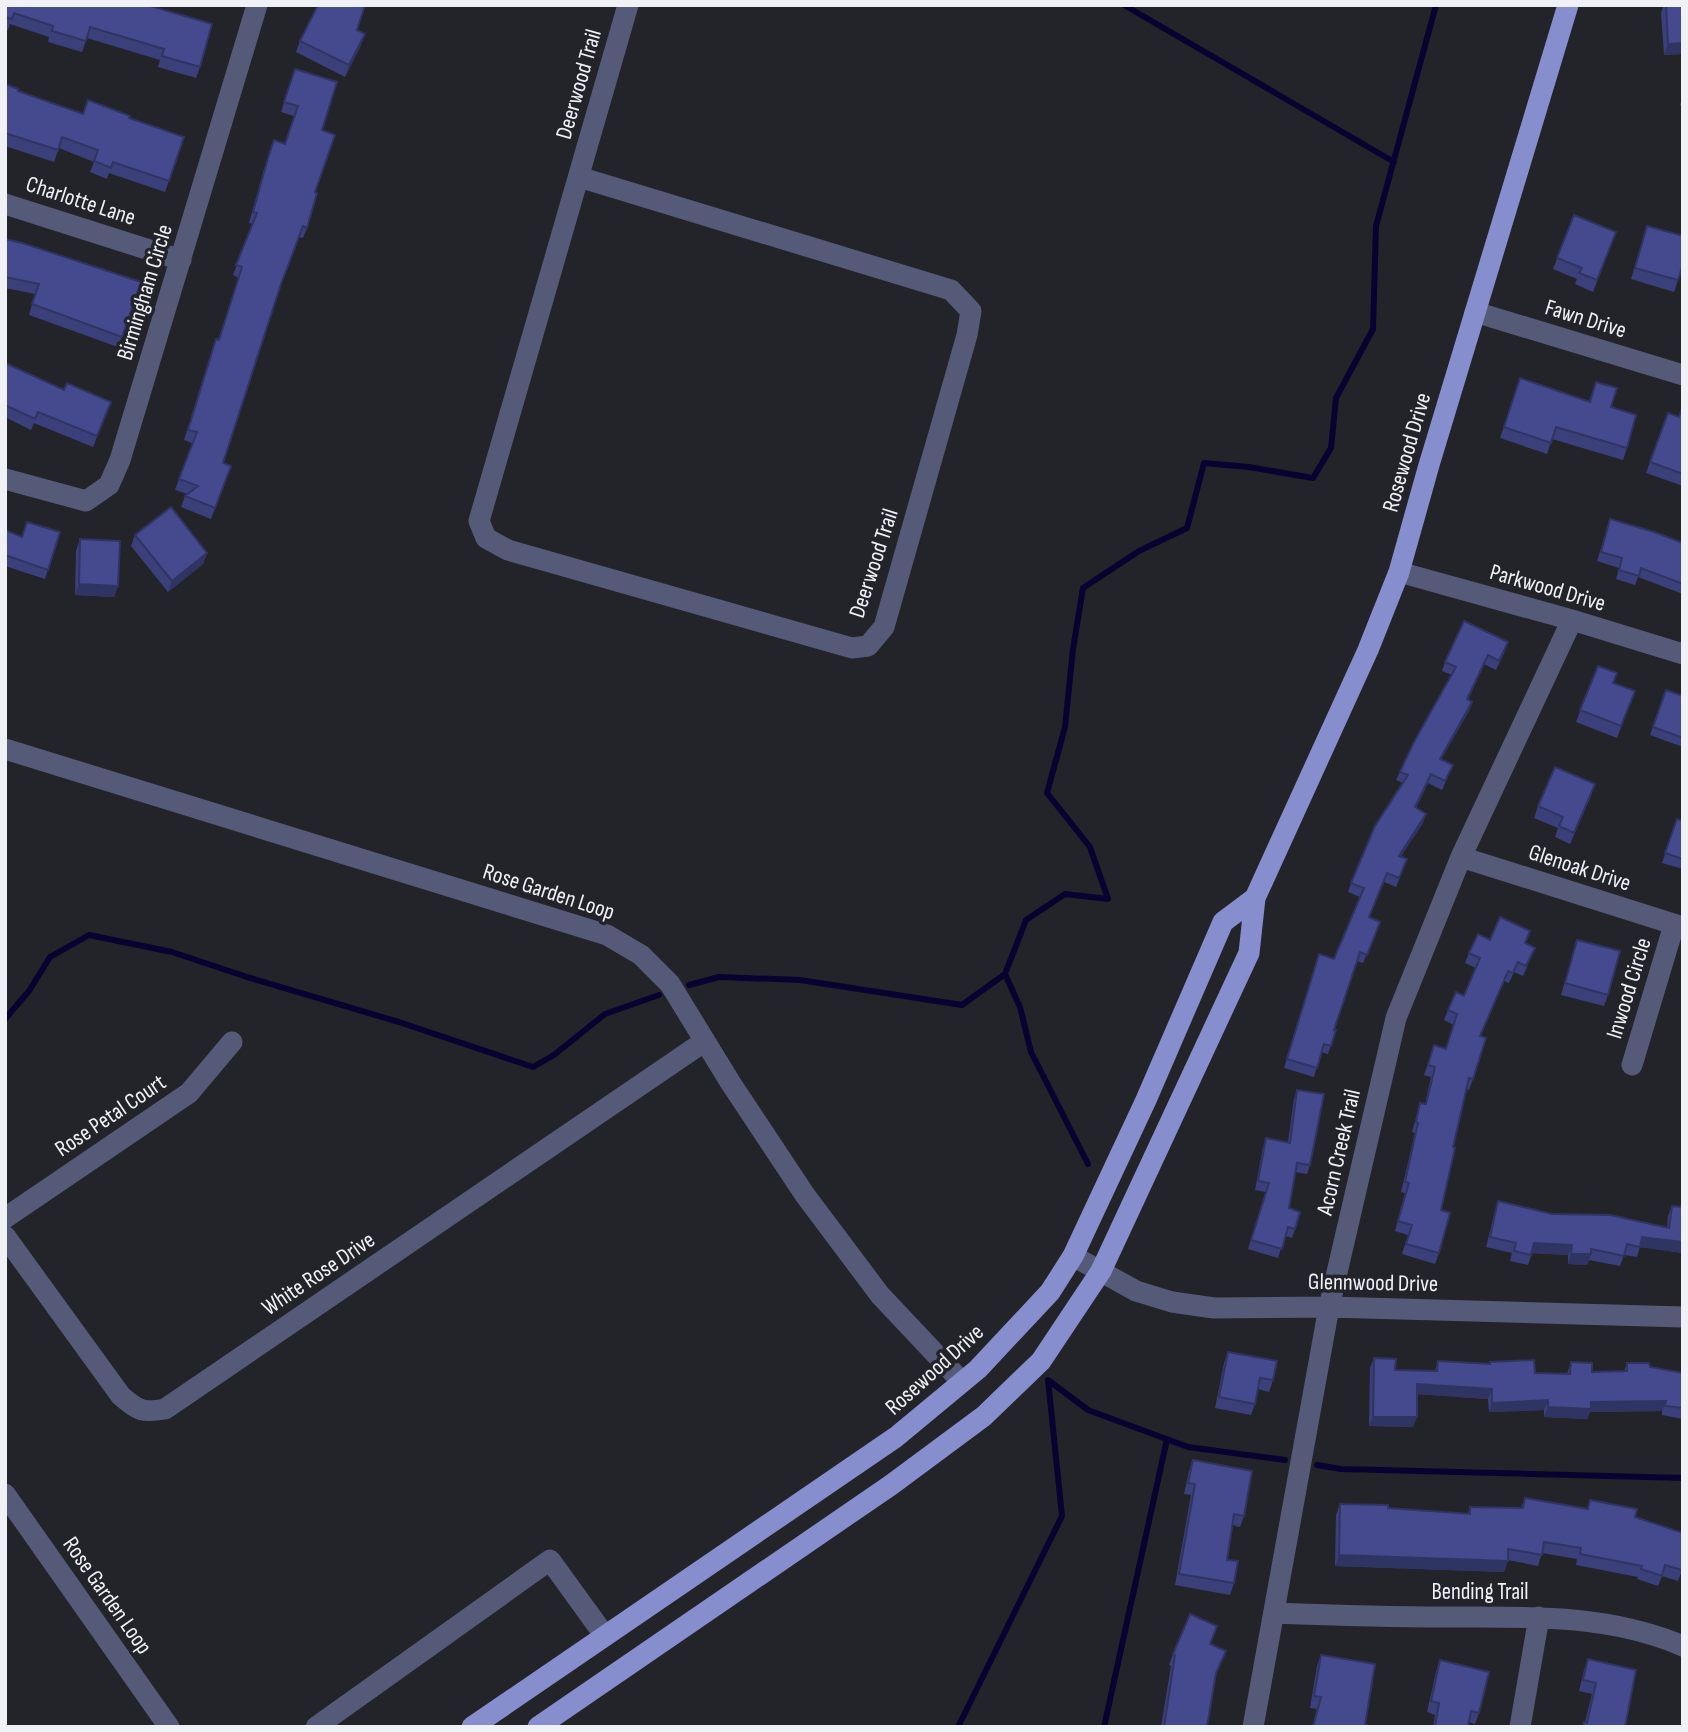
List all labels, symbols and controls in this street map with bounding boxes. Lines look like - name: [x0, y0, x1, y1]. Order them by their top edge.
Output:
- street label: Deerwood Trail: [550, 26, 608, 143]
- street label: Charlotte Lane: [22, 170, 139, 232]
- street label: Birmingham Circle: [111, 221, 179, 364]
- street label: Fawn Drive: [1542, 293, 1630, 345]
- street label: Rosewood Drive: [1377, 389, 1437, 515]
- street label: Deerwood Trail: [843, 505, 905, 621]
- street label: Parkwood Drive: [1487, 558, 1609, 618]
- street label: Glenoak Drive: [1525, 838, 1634, 898]
- street label: Rose Garden Loop: [479, 858, 618, 926]
- street label: Inwood Circle: [1600, 934, 1658, 1042]
- street label: Rose Petal Court: [50, 1069, 171, 1163]
- street label: Acorn Creek Trail: [1311, 1087, 1367, 1219]
- street label: White Rose Drive: [257, 1226, 380, 1322]
- street label: Glennwood Drive: [1308, 1268, 1438, 1298]
- street label: Rosewood Drive: [880, 1318, 990, 1421]
- street label: Rose Garden Loop: [57, 1532, 158, 1660]
- street label: Bending Trail: [1431, 1578, 1529, 1606]

